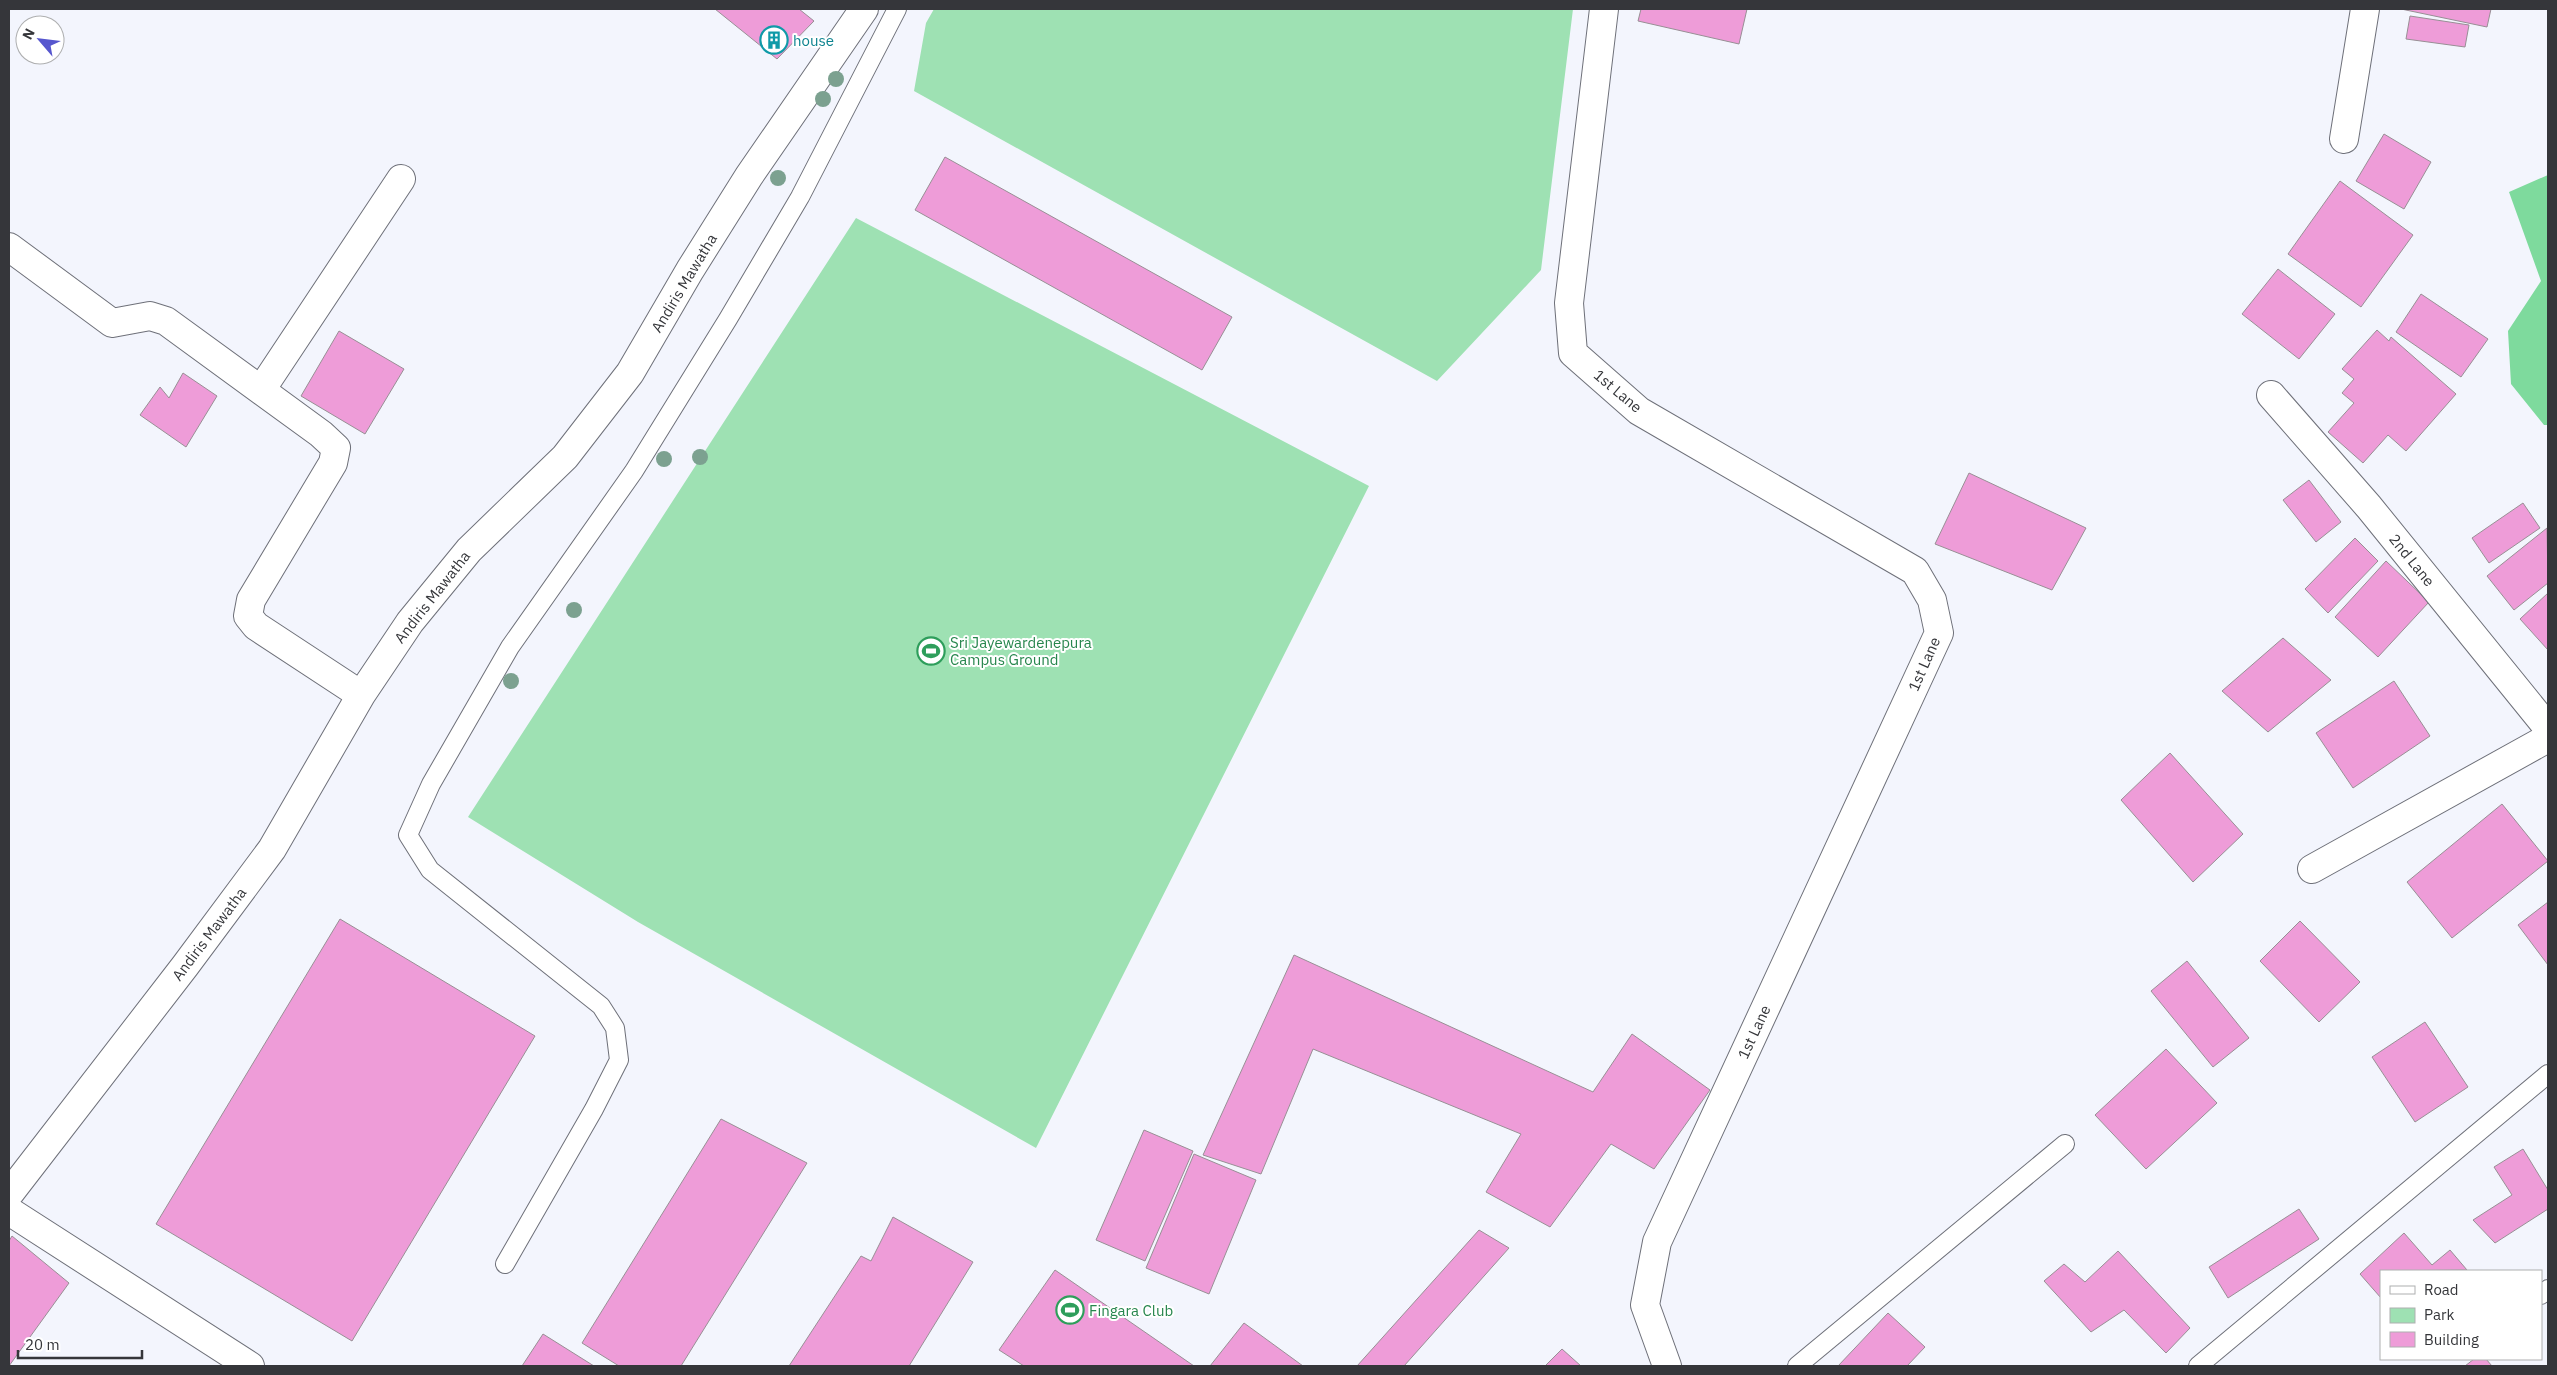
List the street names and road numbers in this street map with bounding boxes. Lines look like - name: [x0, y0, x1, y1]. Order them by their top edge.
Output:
- street label: Andiris Mawatha: [647, 230, 721, 336]
- street label: 1st Lane: [1590, 365, 1646, 417]
- street label: 2nd Lane: [2385, 530, 2439, 590]
- street label: Andiris Mawatha: [390, 547, 474, 647]
- street label: 1st Lane: [1904, 634, 1944, 694]
- street label: Andiris Mawatha: [168, 884, 250, 984]
- street label: 1st Lane: [1733, 1002, 1775, 1062]

